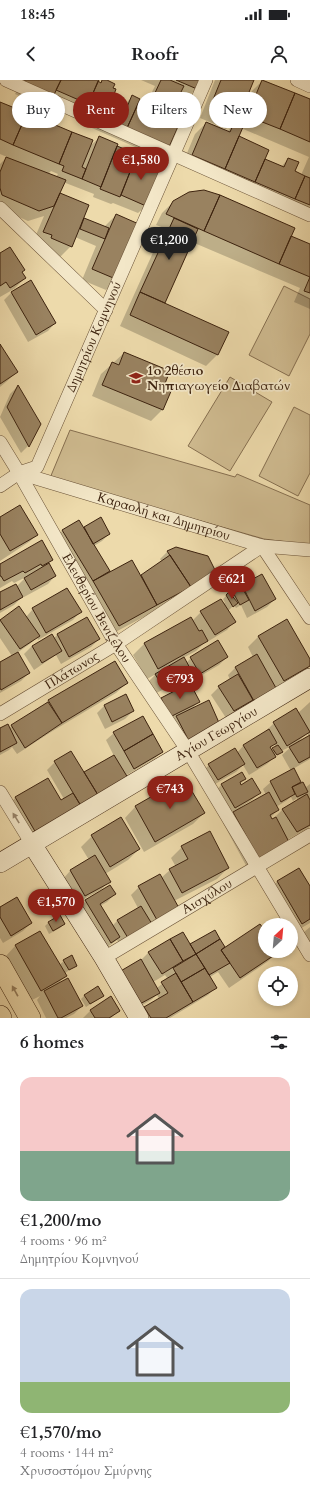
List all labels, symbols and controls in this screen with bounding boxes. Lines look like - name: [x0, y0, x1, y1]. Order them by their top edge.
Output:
- text: 18:45: [20, 4, 55, 24]
- text: Roofr: [131, 42, 179, 67]
- icon: back: [20, 43, 42, 65]
- icon: person: [268, 43, 290, 65]
- chip: Buy: [12, 92, 65, 128]
- chip: Rent: [73, 92, 129, 128]
- chip: Filters: [137, 92, 201, 128]
- chip: New: [209, 92, 267, 128]
- pin: €1,580: [108, 147, 174, 181]
- text: €1,580: [122, 151, 160, 169]
- pin: €1,200: [136, 227, 202, 261]
- text: €1,200: [150, 231, 188, 249]
- street label: Δημητρίου Κομνηνού: [62, 279, 126, 395]
- place label: 1ο 2θέσιο Νηπιαγωγείο Διαβατών: [147, 362, 290, 395]
- school or university icon: 1ο 2θέσιο Νηπιαγωγείο Διαβατών: [128, 370, 144, 386]
- street label: Καραολή και Δημητρίου: [95, 488, 232, 545]
- street label: Ελευθερίου Βενιζέλου: [57, 550, 135, 667]
- pin: €621: [208, 566, 256, 600]
- text: €621: [218, 570, 246, 588]
- street label: Πλάτωνος: [42, 647, 103, 694]
- pin: €793: [156, 666, 204, 700]
- text: €793: [166, 670, 194, 688]
- street label: Αγίου Γεωργίου: [172, 702, 261, 765]
- pin: €743: [146, 776, 194, 810]
- text: €743: [156, 780, 184, 798]
- one-way arrow: [12, 813, 20, 823]
- street label: Αισχύλου: [178, 874, 236, 919]
- pin: €1,570: [23, 889, 89, 923]
- text: €1,570: [37, 893, 75, 911]
- north arrow: [258, 918, 298, 958]
- map controls: [258, 918, 298, 1006]
- button: locate: [258, 966, 298, 1006]
- one-way arrow: [12, 985, 18, 997]
- text: 6 homes: [20, 1031, 84, 1054]
- icon: filters: [268, 1031, 290, 1053]
- icon: home: [119, 1103, 191, 1175]
- text: €1,200/mo: [20, 1209, 102, 1232]
- text: 4 rooms · 96 m²: [20, 1232, 107, 1250]
- text: Δημητρίου Κομνηνού: [20, 1250, 139, 1268]
- icon: home: [119, 1315, 191, 1387]
- text: €1,570/mo: [20, 1421, 102, 1444]
- text: 4 rooms · 144 m²: [20, 1444, 113, 1462]
- text: Χρυσοστόμου Σμύρνης: [20, 1462, 152, 1480]

